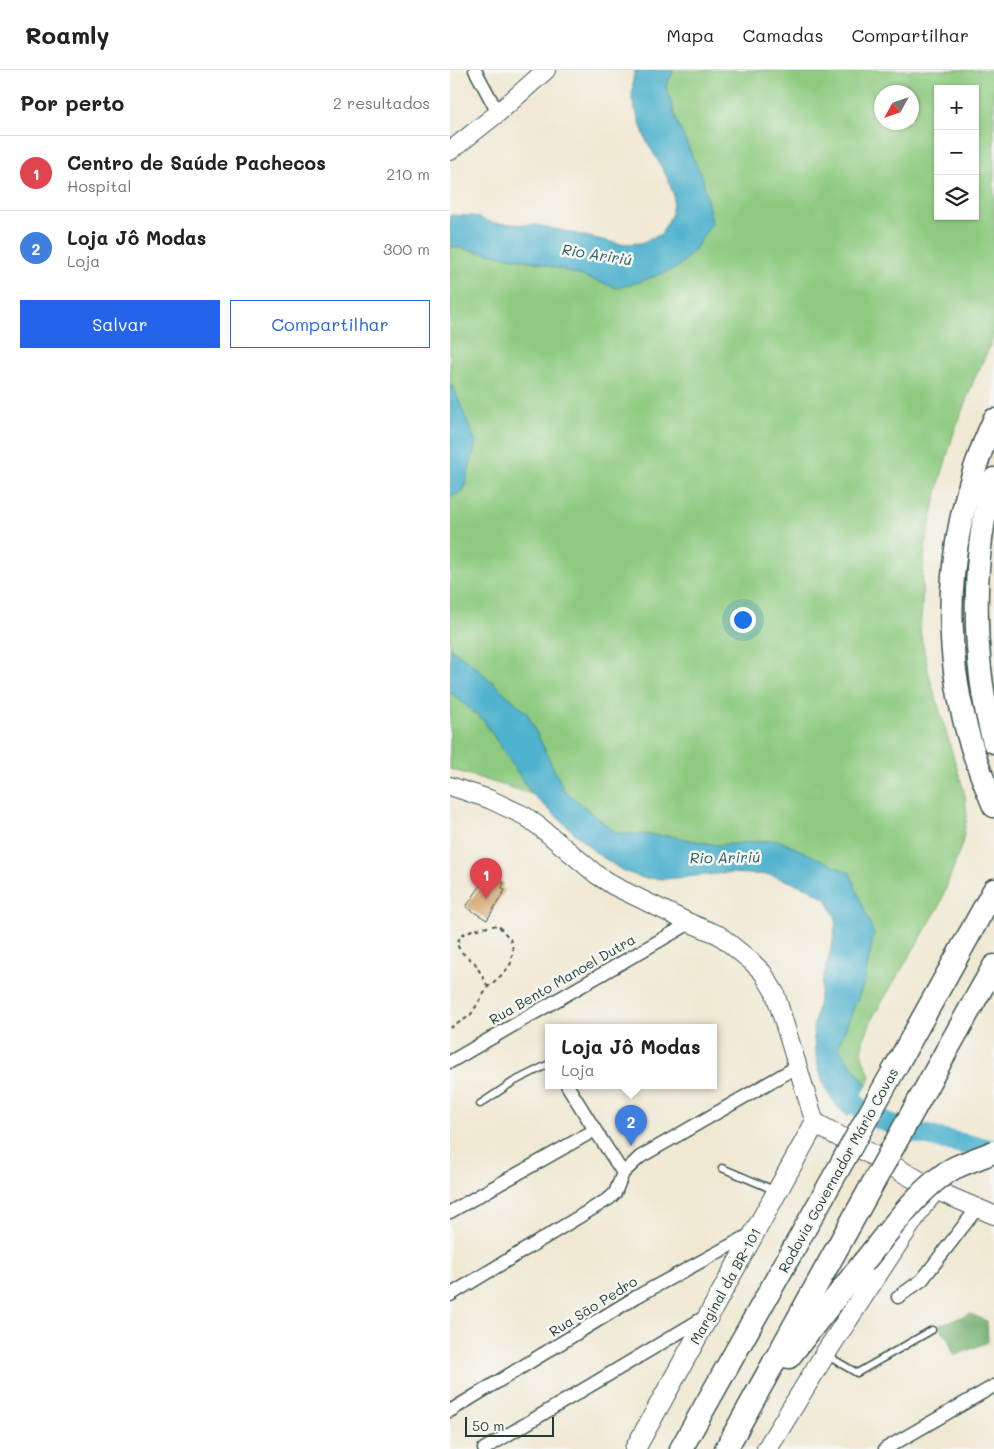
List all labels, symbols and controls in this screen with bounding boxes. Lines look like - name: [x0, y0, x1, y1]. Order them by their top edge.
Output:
- text: Roamly: [25, 19, 109, 50]
- text: Mapa: [667, 23, 714, 47]
- text: Camadas: [742, 23, 823, 47]
- text: Compartilhar: [851, 23, 969, 47]
- north arrow: [874, 85, 919, 130]
- map controls: [934, 85, 979, 220]
- button: +: [934, 85, 979, 130]
- text: Por perto: [20, 89, 124, 116]
- text: 2 resultados: [333, 92, 430, 113]
- button: −: [934, 130, 979, 175]
- text: Centro de Saúde Pachecos: [67, 150, 326, 175]
- text: 1: [32, 163, 40, 184]
- text: 210 m: [386, 163, 430, 184]
- text: Hospital: [67, 175, 131, 196]
- button: layers: [934, 175, 979, 220]
- text: Loja Jô Modas: [67, 225, 206, 250]
- text: 2: [32, 238, 40, 259]
- text: 300 m: [383, 238, 430, 259]
- water label: Rio Aririú: [561, 239, 633, 269]
- text: Loja: [67, 250, 100, 271]
- button: Salvar: [20, 300, 220, 348]
- button: Compartilhar: [230, 300, 430, 348]
- your location: [730, 607, 756, 633]
- water label: Rio Aririú: [689, 846, 761, 868]
- pin: 1: [470, 858, 502, 899]
- street label: Rua Bento Manoel Dutra: [486, 929, 638, 1029]
- popup: [545, 1024, 717, 1089]
- text: Loja Jô Modas: [561, 1034, 701, 1059]
- text: Loja: [561, 1059, 595, 1080]
- street label: Rodovia Governador Mário Covas: [774, 1064, 902, 1276]
- pin: 2: [615, 1105, 647, 1146]
- street label: Marginal da BR-101: [685, 1224, 765, 1348]
- street label: Rua São Pedro: [545, 1271, 641, 1341]
- scale bar: [465, 1414, 554, 1437]
- text: 50 m: [472, 1416, 504, 1435]

